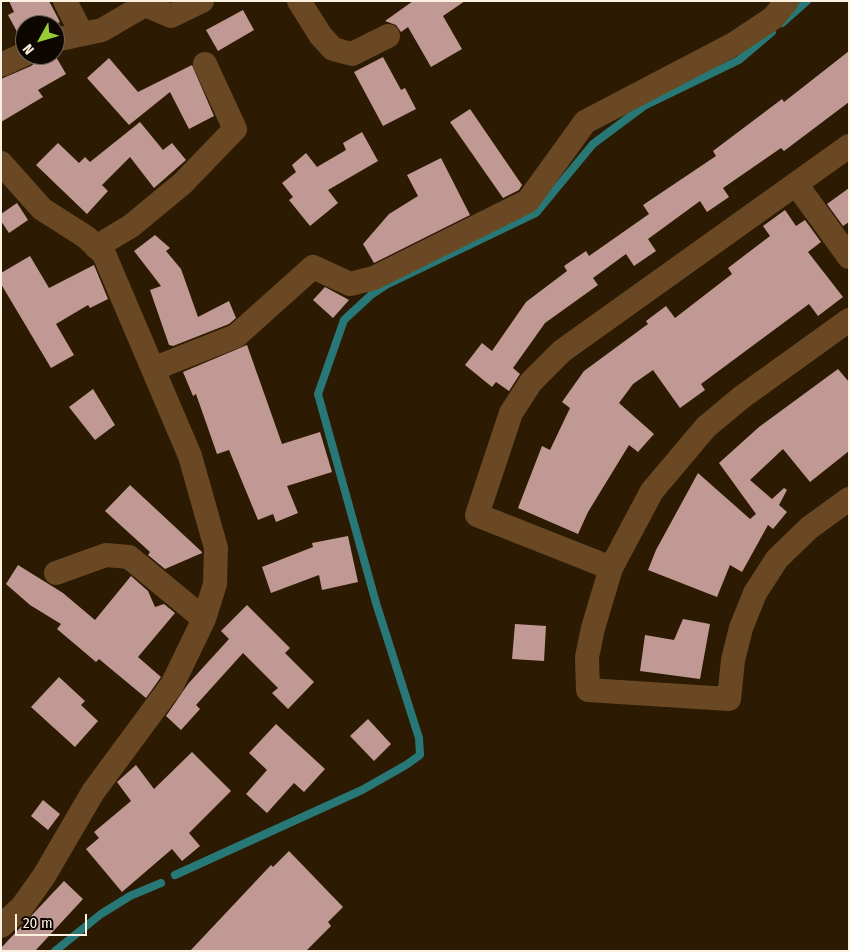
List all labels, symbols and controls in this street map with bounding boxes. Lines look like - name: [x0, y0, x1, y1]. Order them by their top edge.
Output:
- north arrow: [15, 15, 65, 65]
- text: N: [19, 41, 38, 58]
- scale bar: [18, 904, 90, 936]
- text: 20 m: [23, 914, 53, 932]

